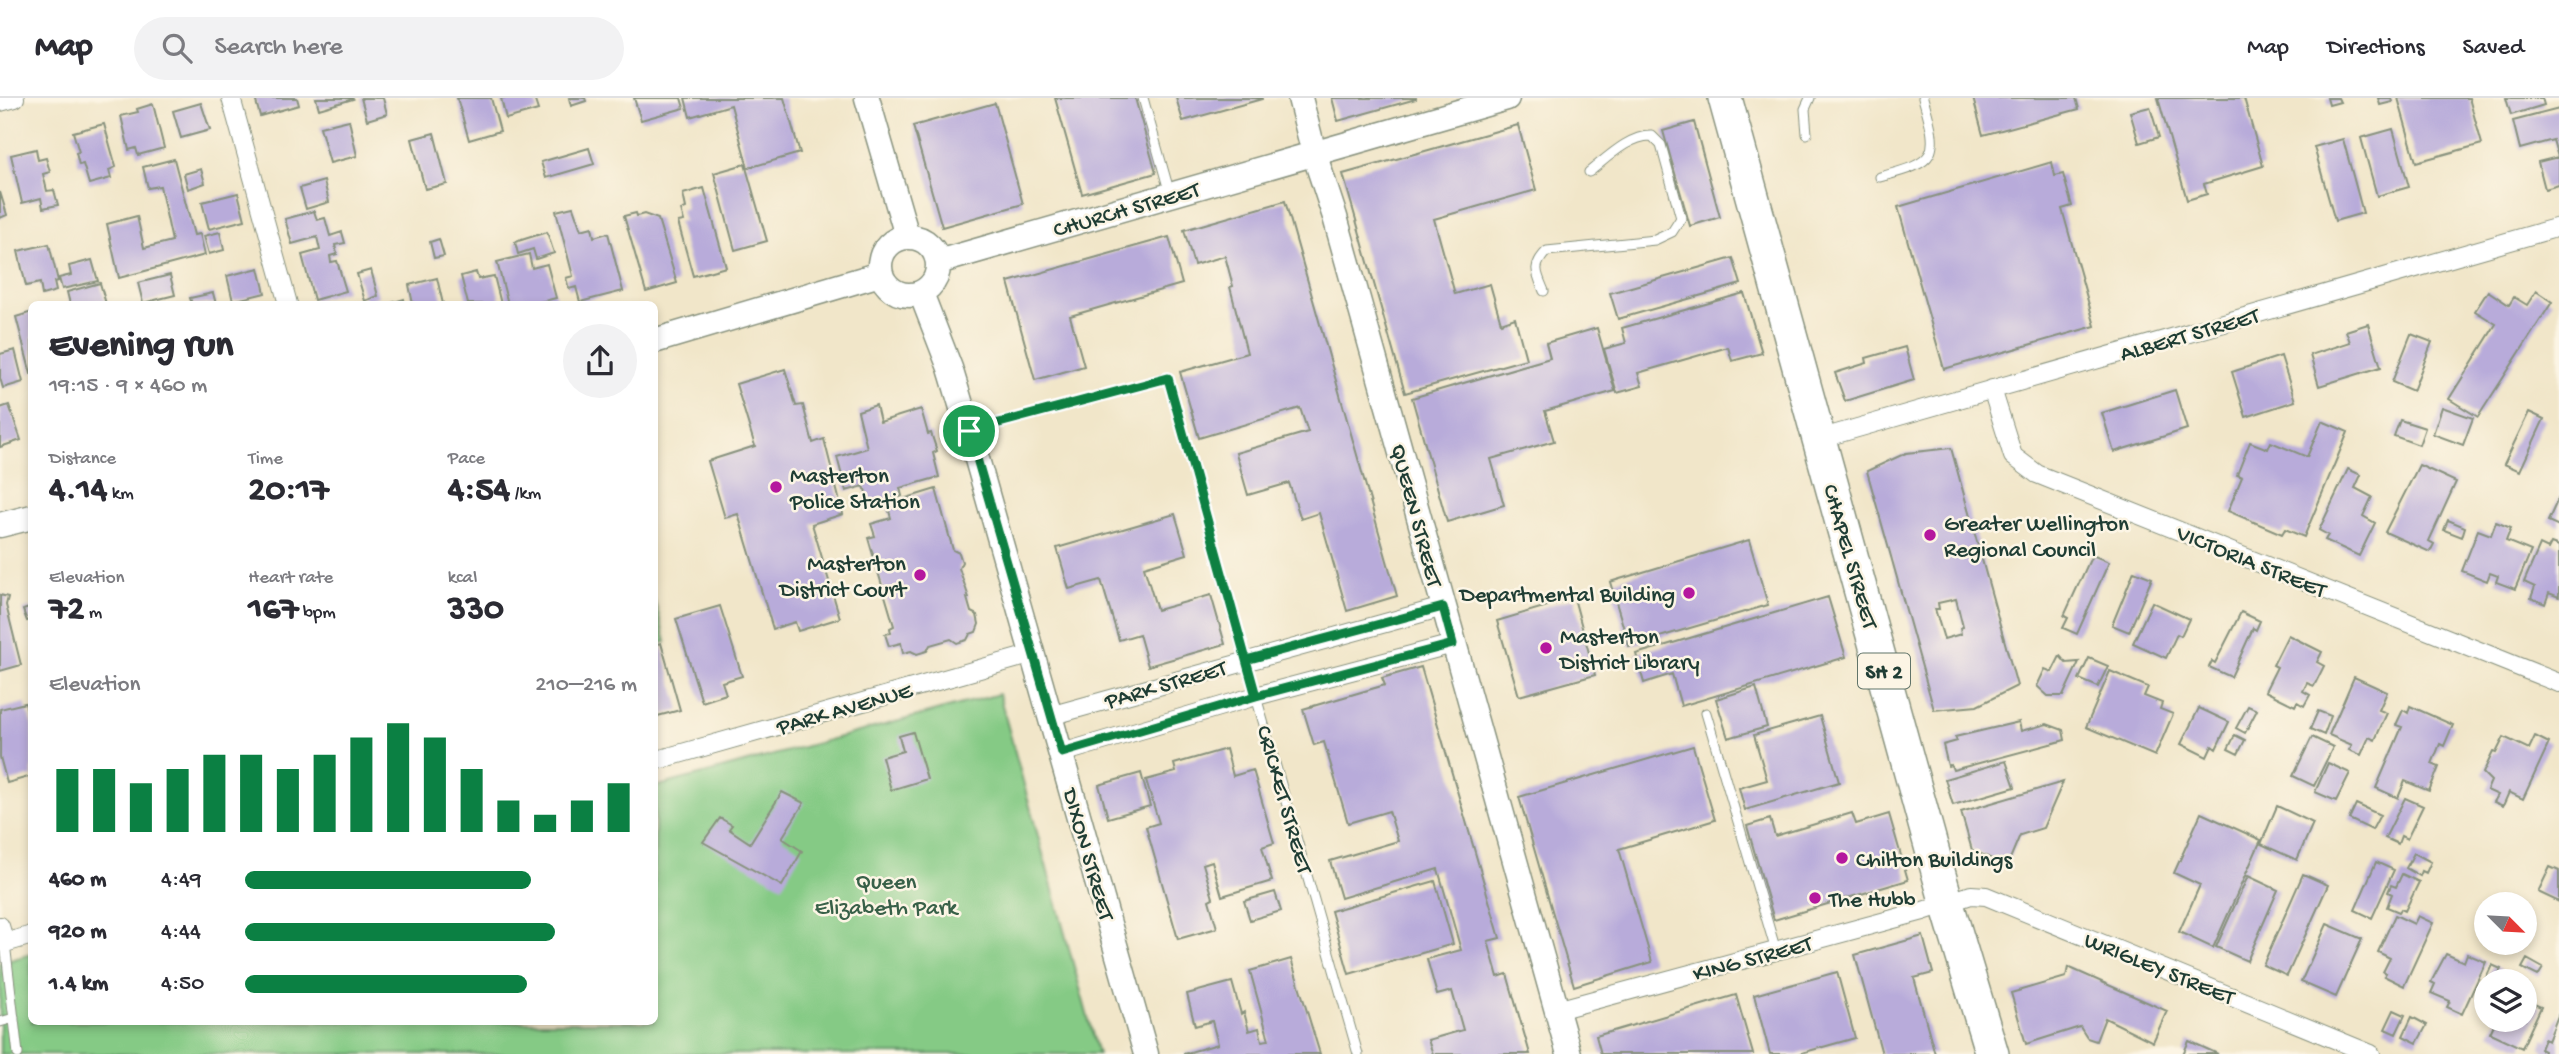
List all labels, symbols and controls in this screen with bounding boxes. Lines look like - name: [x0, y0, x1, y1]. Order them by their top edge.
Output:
- search box: [134, 17, 624, 80]
- text: Map: [35, 29, 92, 67]
- icon: search: [158, 29, 196, 67]
- text: Search here: [214, 33, 343, 64]
- text: Map: [2247, 34, 2289, 63]
- text: Directions: [2327, 34, 2425, 63]
- text: Saved: [2463, 34, 2524, 63]
- street label: CHURCH STREET: [1051, 177, 1204, 245]
- street label: ALBERT STREET: [2117, 303, 2264, 369]
- button: share: [563, 324, 637, 398]
- text: Evening run: [49, 325, 233, 369]
- text: 19:15 · 9 × 460 m: [49, 373, 207, 400]
- pin: [939, 401, 999, 461]
- icon: arrive: [950, 412, 988, 450]
- street label: QUEEN STREET: [1383, 441, 1447, 591]
- text: Distance: [49, 448, 116, 471]
- text: Time: [248, 448, 283, 471]
- text: Pace: [448, 448, 485, 471]
- place label: Masterton Police Station: [789, 464, 920, 517]
- text: 4.14: [49, 471, 107, 512]
- text: 20:17: [248, 471, 329, 512]
- text: 4:54: [448, 471, 510, 512]
- marker: Masterton Police Station: [768, 479, 784, 495]
- street label: CHAPEL STREET: [1815, 482, 1882, 633]
- text: km: [107, 483, 134, 506]
- text: /km: [510, 483, 541, 506]
- place label: Greater Wellington Regional Council: [1944, 512, 2129, 565]
- street label: VICTORIA STREET: [2171, 521, 2331, 606]
- marker: Greater Wellington Regional Council: [1922, 527, 1938, 543]
- place label: Masterton District Court: [778, 552, 908, 605]
- text: Elevation: [49, 567, 125, 590]
- text: Heart rate: [248, 567, 333, 590]
- text: kcal: [448, 567, 477, 590]
- marker: Masterton District Court: [912, 567, 928, 583]
- place label: Departmental Building: [1458, 583, 1675, 610]
- marker: Departmental Building: [1681, 585, 1697, 601]
- text: 72: [49, 590, 84, 631]
- text: 167: [248, 590, 298, 631]
- text: 330: [448, 590, 504, 631]
- text: m: [84, 602, 102, 625]
- text: bpm: [298, 602, 336, 625]
- place label: Masterton District Library: [1558, 625, 1700, 678]
- marker: Masterton District Library: [1538, 640, 1554, 656]
- road number: SH 2: [1858, 654, 1910, 688]
- street label: PARK STREET: [1101, 656, 1231, 717]
- text: Elevation: [49, 672, 140, 699]
- text: 210–216 m: [535, 672, 637, 699]
- street label: PARK AVENUE: [773, 678, 917, 743]
- street label: CRICKET STREET: [1249, 723, 1317, 878]
- street label: DIXON STREET: [1054, 784, 1119, 925]
- place label: Chilton Buildings: [1856, 848, 2013, 875]
- marker: Chilton Buildings: [1834, 850, 1850, 866]
- text: 460 m: [49, 867, 106, 894]
- text: 4:49: [161, 867, 202, 894]
- park label: Queen Elizabeth Park: [815, 870, 960, 923]
- place label: The Hubb: [1827, 888, 1916, 915]
- marker: The Hubb: [1807, 890, 1823, 906]
- north arrow: [2474, 892, 2538, 956]
- map controls: [2474, 892, 2537, 1032]
- text: 920 m: [49, 919, 107, 946]
- text: 4:44: [161, 919, 201, 946]
- street label: WRIGLEY STREET: [2080, 928, 2239, 1013]
- street label: KING STREET: [1690, 931, 1817, 989]
- button: layers: [2474, 969, 2537, 1032]
- text: 1.4 km: [49, 971, 108, 998]
- text: 4:50: [161, 971, 204, 998]

